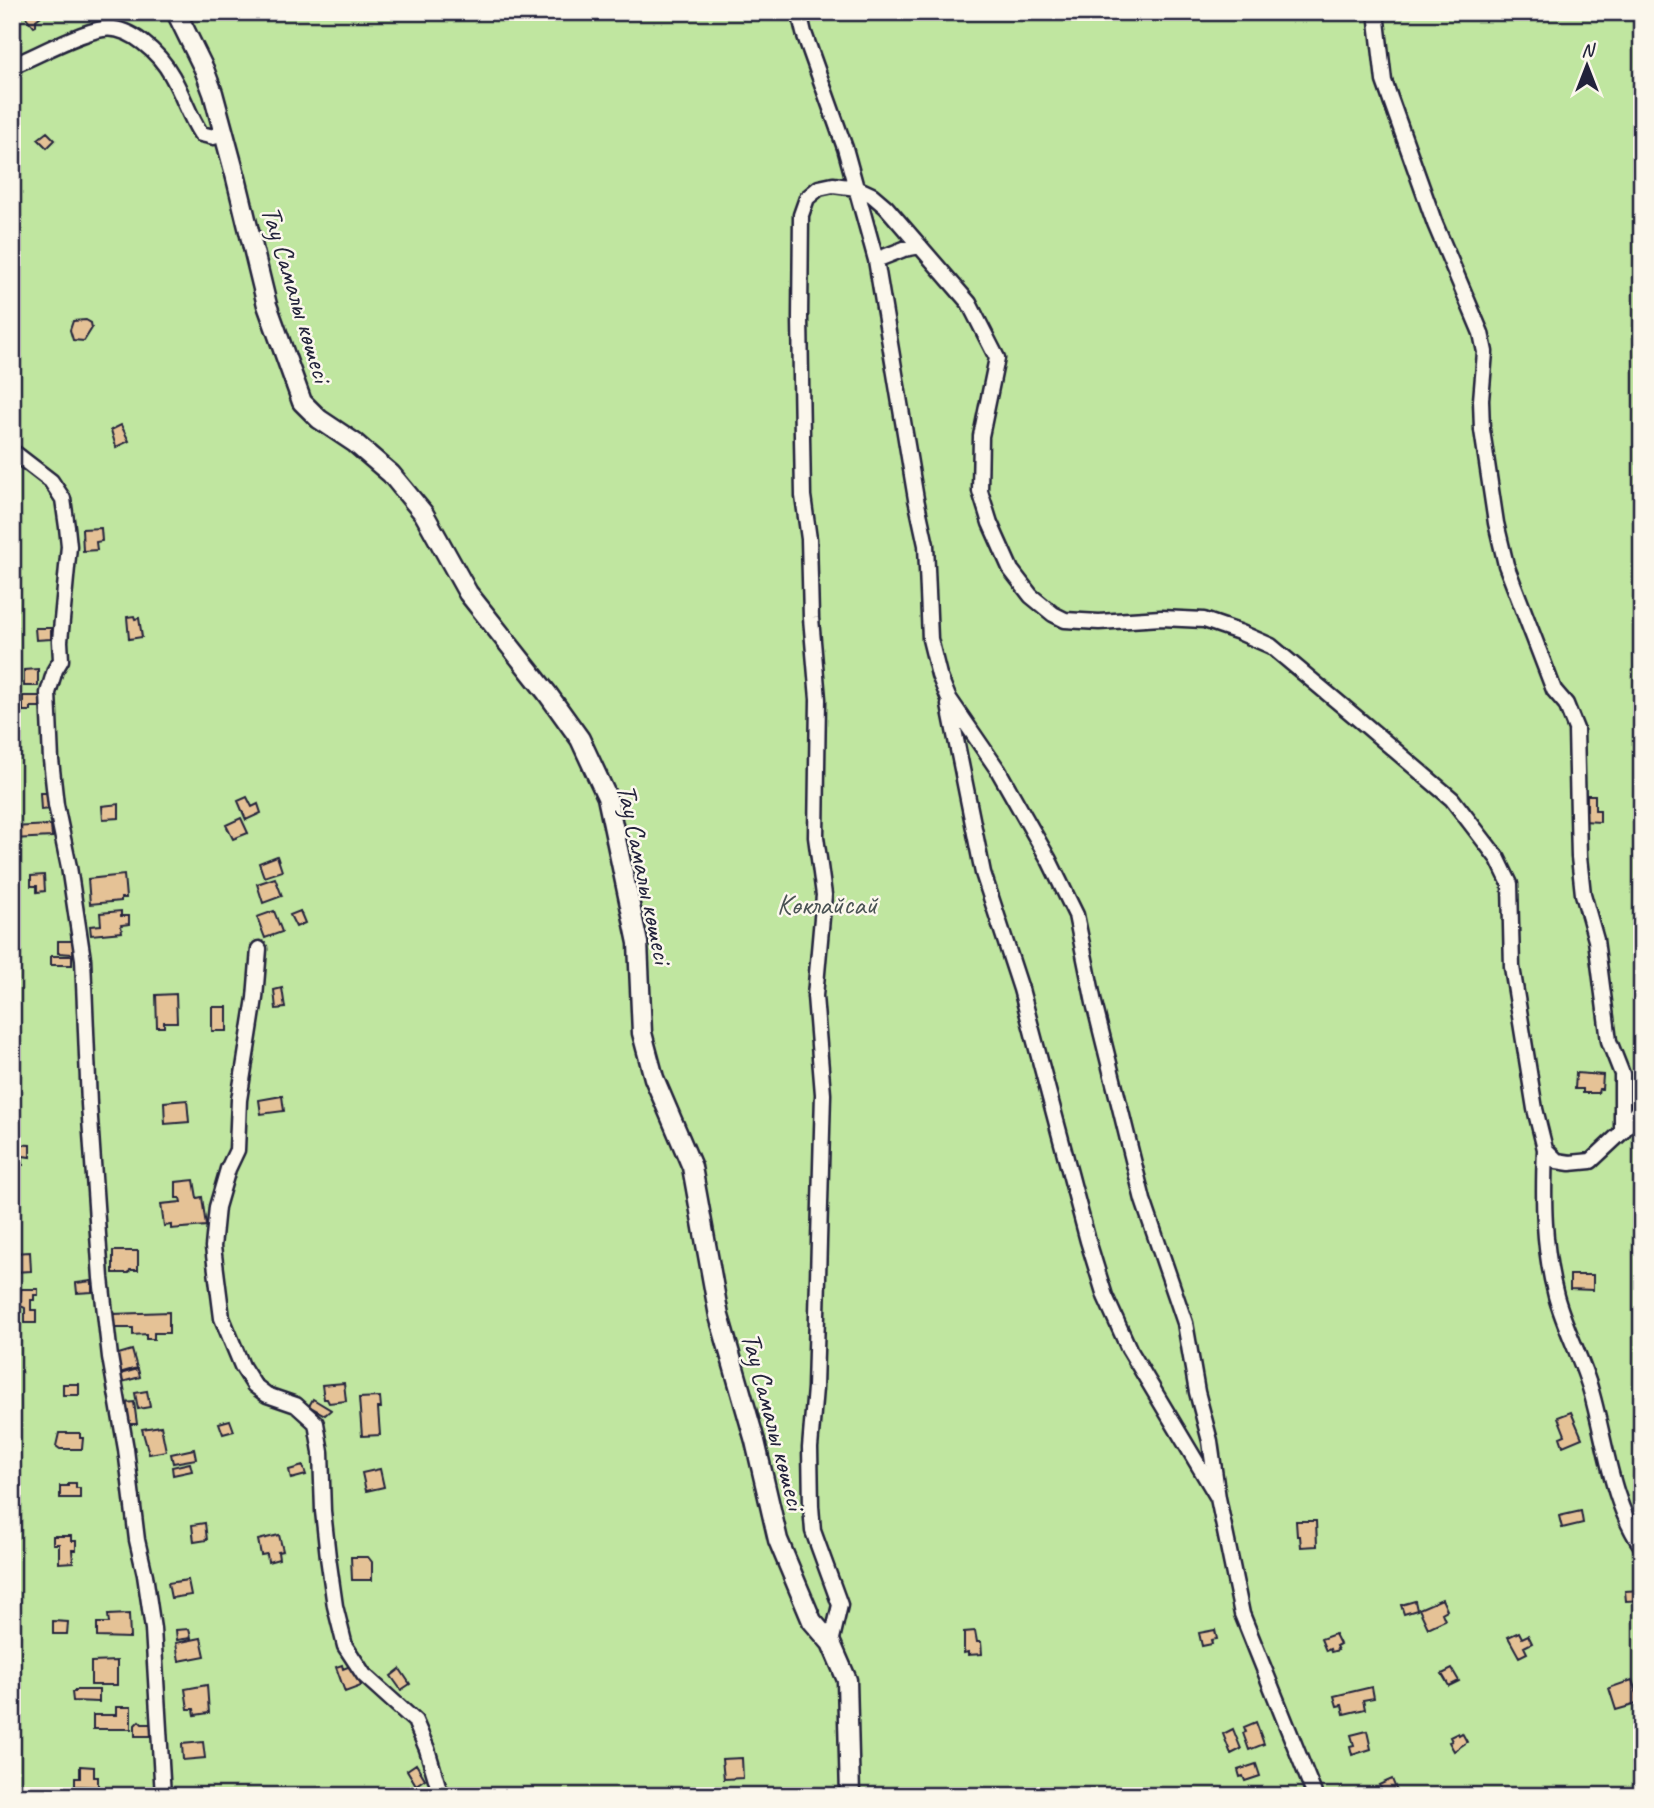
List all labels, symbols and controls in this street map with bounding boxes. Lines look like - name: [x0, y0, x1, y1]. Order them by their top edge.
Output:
- north arrow: [1552, 32, 1622, 102]
- text: N: [1581, 38, 1596, 62]
- street label: Тау Самалы көшесі: [254, 202, 341, 390]
- street label: Тау Самалы көшесі: [609, 781, 682, 970]
- park label: Көклайсай: [777, 887, 878, 922]
- street label: Тау Самалы көшесі: [734, 1328, 815, 1517]

